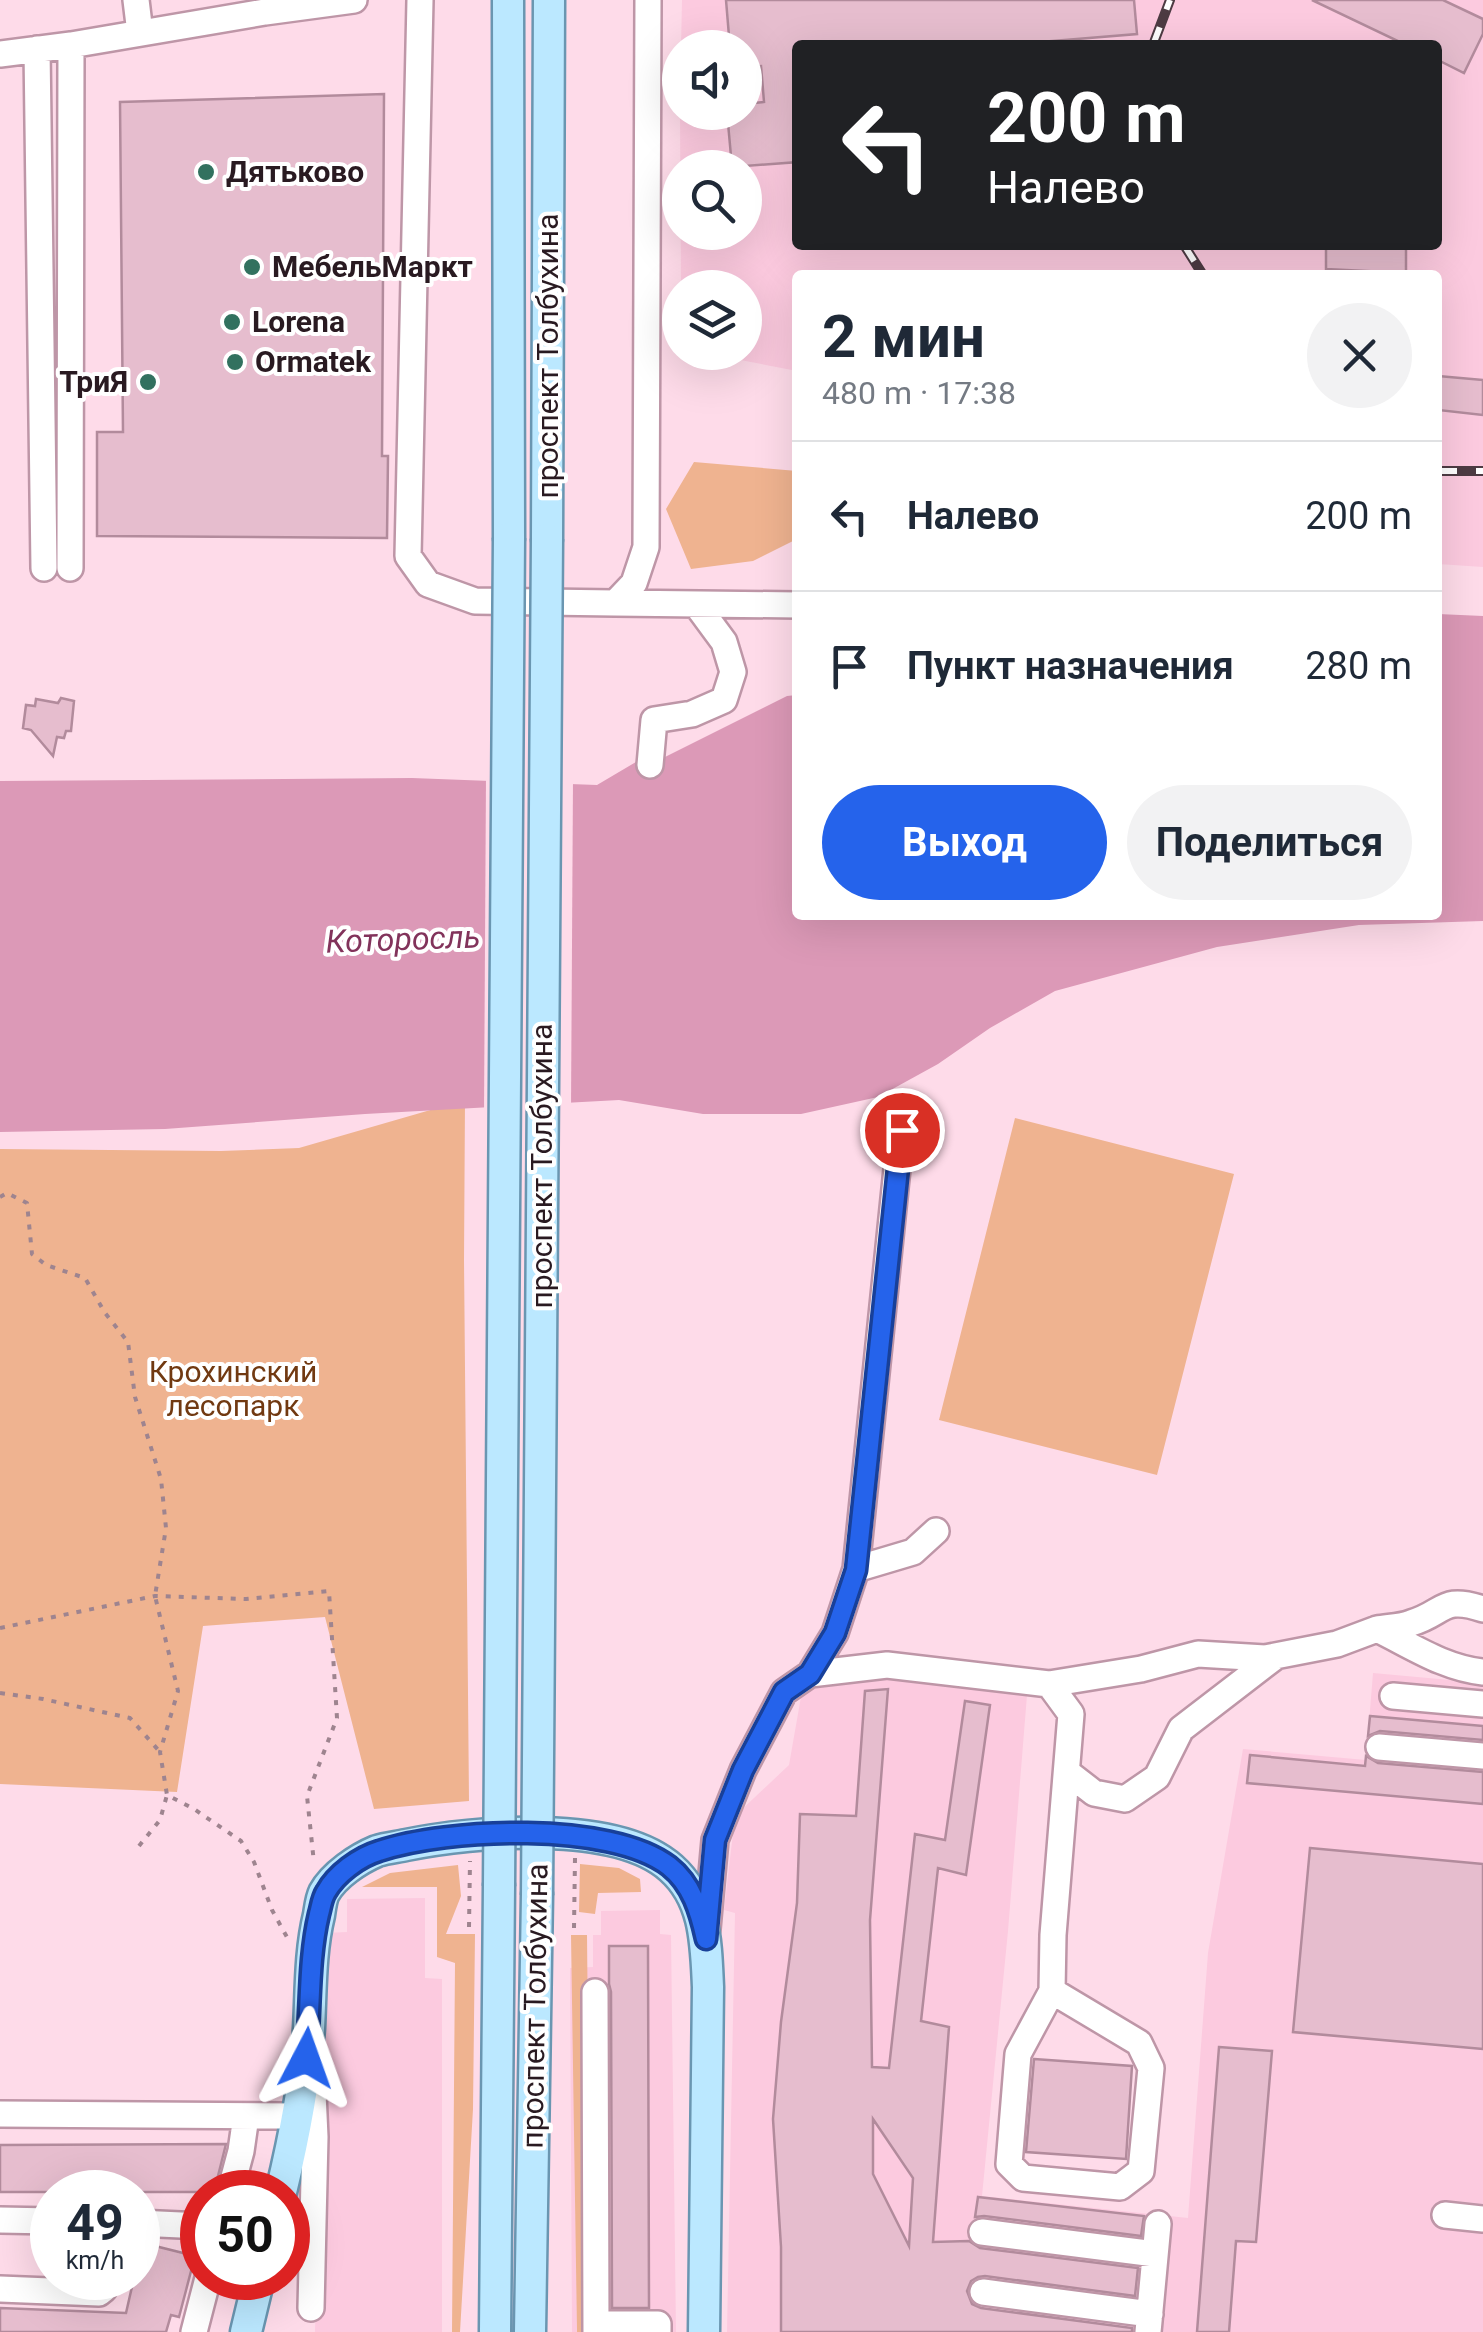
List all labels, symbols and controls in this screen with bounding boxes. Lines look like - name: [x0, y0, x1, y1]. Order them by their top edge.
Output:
- map controls: [662, 30, 762, 370]
- button: sound: [662, 30, 762, 130]
- text: 200 m: [987, 77, 1186, 159]
- icon: left: [822, 80, 952, 210]
- button: search: [662, 150, 762, 250]
- place label: Дятьково: [226, 154, 364, 189]
- marker: Дятьково: [195, 161, 217, 183]
- text: Налево: [987, 161, 1145, 214]
- street label: проспект Толбухина: [530, 214, 565, 498]
- place label: МебельМаркт: [272, 249, 473, 284]
- marker: МебельМаркт: [241, 256, 263, 278]
- button: layers: [662, 270, 762, 370]
- text: 2 мин: [822, 301, 985, 372]
- button: close: [1307, 303, 1412, 408]
- place label: Lorena: [252, 304, 345, 339]
- marker: Lorena: [221, 311, 243, 333]
- place label: Ormatek: [255, 344, 372, 379]
- marker: Ormatek: [224, 351, 246, 373]
- place label: ТриЯ: [59, 364, 128, 399]
- marker: ТриЯ: [137, 371, 159, 393]
- text: 480 m · 17:38: [822, 374, 1016, 412]
- icon: left: [822, 489, 877, 544]
- text: Налево: [907, 494, 1039, 538]
- text: 200 m: [1305, 494, 1412, 538]
- icon: arrive: [822, 639, 877, 694]
- text: Пункт назначения: [907, 644, 1234, 688]
- text: 280 m: [1305, 644, 1412, 688]
- button: Выход: [822, 785, 1107, 900]
- button: Поделиться: [1127, 785, 1412, 900]
- water label: Которосль: [325, 917, 481, 961]
- street label: проспект Толбухина: [524, 1024, 559, 1308]
- pin: [860, 1088, 945, 1173]
- icon: arrive: [875, 1103, 930, 1158]
- park label: Крохинский лесопарк: [149, 1354, 317, 1423]
- street label: проспект Толбухина: [515, 1863, 554, 2149]
- position arrow: [254, 2006, 358, 2110]
- speed limit sign: 50: [180, 2170, 310, 2300]
- text: 49: [66, 2194, 124, 2252]
- text: km/h: [66, 2246, 124, 2275]

